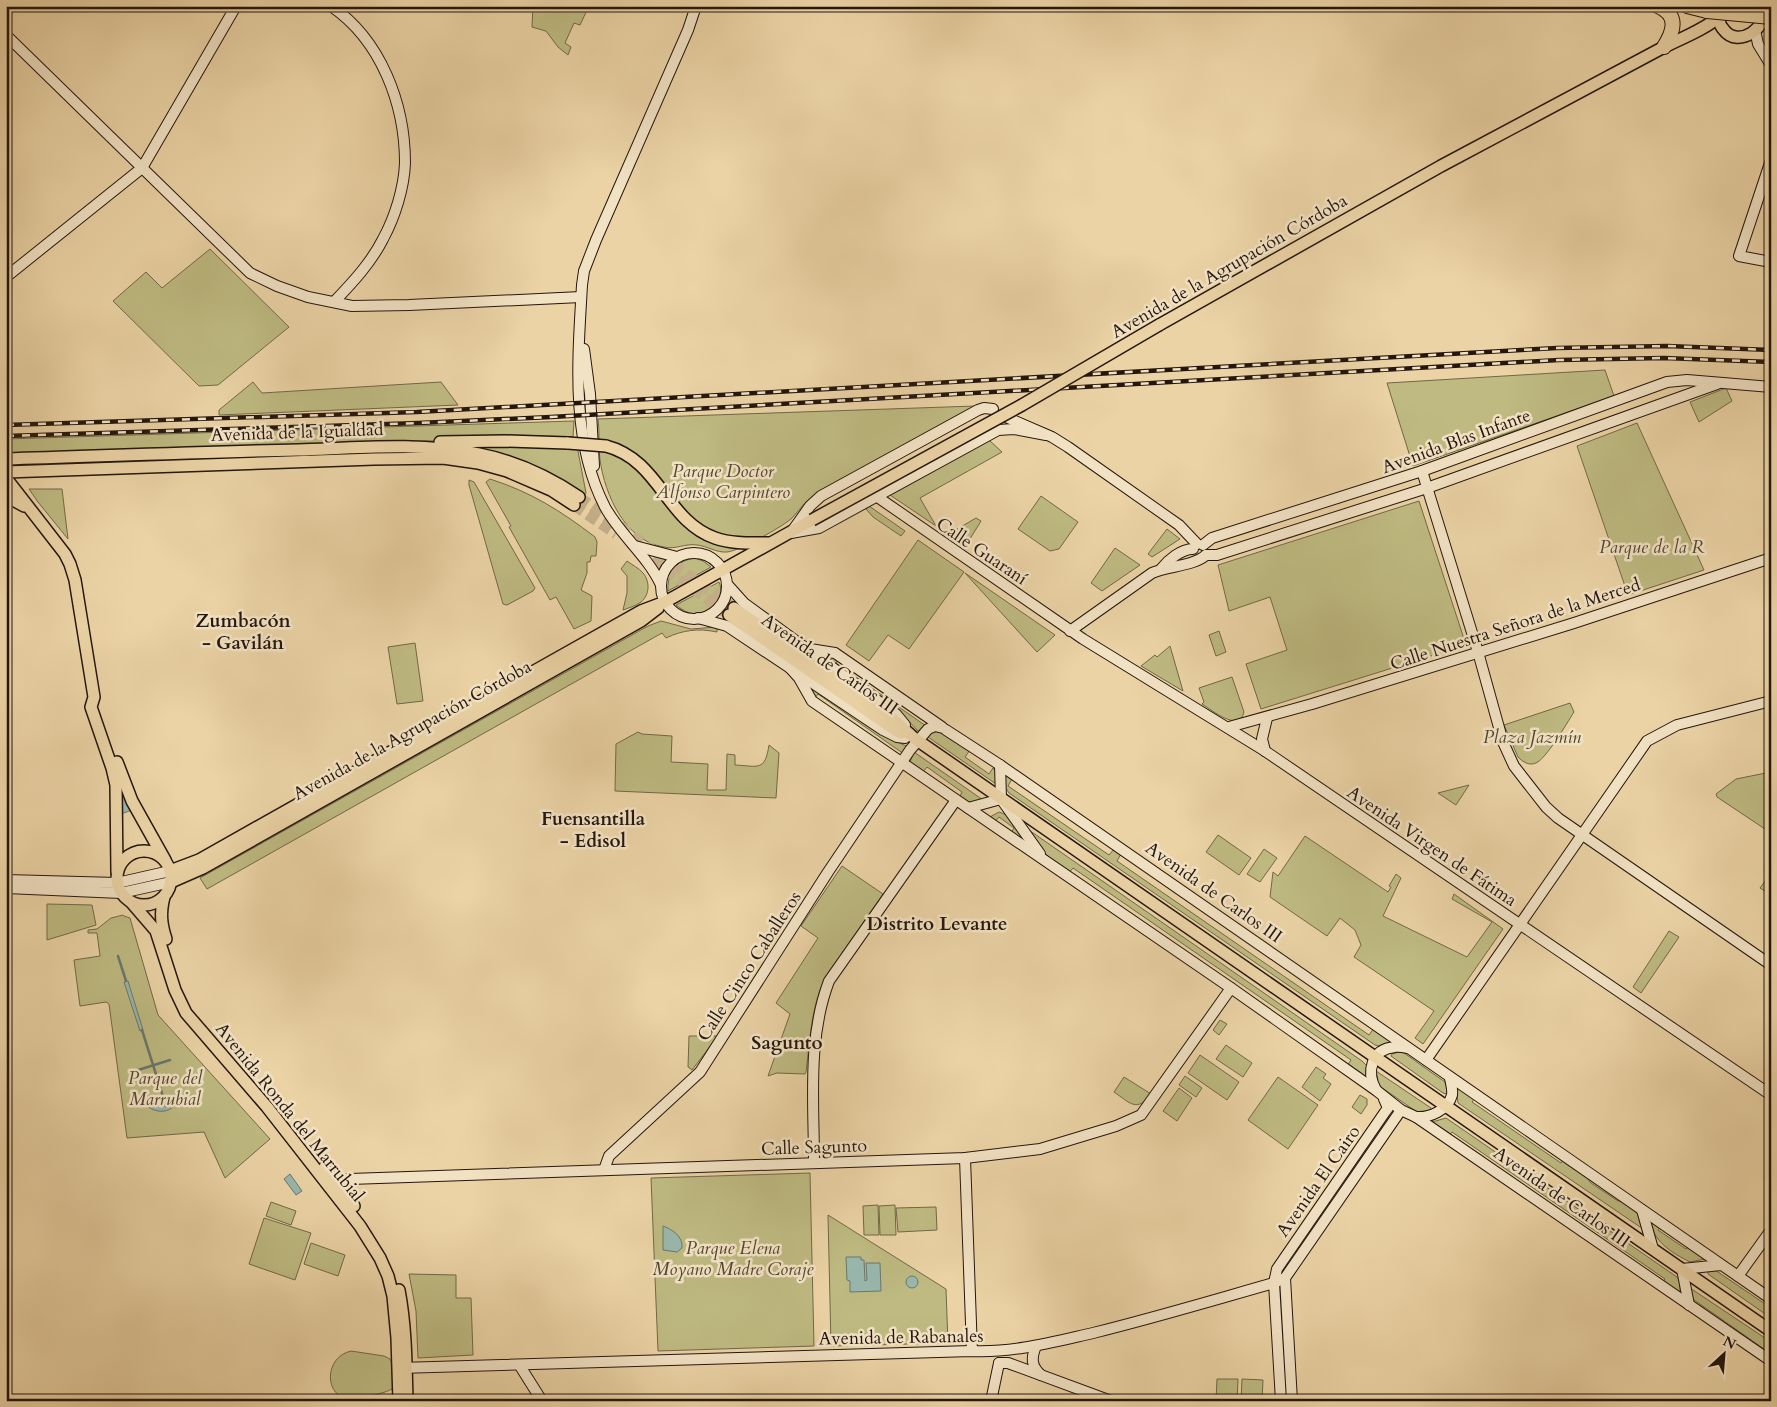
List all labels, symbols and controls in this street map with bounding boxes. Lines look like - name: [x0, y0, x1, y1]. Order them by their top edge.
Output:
- street label: Avenida de la Agrupación Córdoba: [1107, 188, 1352, 344]
- street label: Avenida Blas Infante: [1378, 403, 1534, 480]
- street label: Avenida de la Igualdad: [210, 417, 384, 448]
- park label: Parque Doctor Alfonso Carpintero: [655, 459, 790, 505]
- street label: Calle Guaraní: [931, 512, 1032, 591]
- park label: Parque de la R: [1599, 535, 1706, 560]
- street label: Calle Nuestra Señora de la Merced: [1387, 572, 1644, 677]
- district label: Zumbacón - Gavilán: [195, 608, 292, 656]
- street label: Avenida de Carlos III: [756, 608, 903, 721]
- street label: Avenida de la Agrupación Córdoba: [289, 654, 536, 807]
- park label: Plaza Jazmín: [1483, 725, 1581, 750]
- street label: Avenida Virgen de Fátima: [1342, 780, 1522, 913]
- district label: Fuensantilla - Edisol: [541, 806, 646, 854]
- street label: Avenida de Carlos III: [1140, 836, 1287, 949]
- street label: Calle Cinco Caballeros: [692, 886, 807, 1046]
- district label: Distrito Levante: [867, 911, 1007, 937]
- street label: Avenida Ronda del Marrubial: [209, 1017, 370, 1208]
- district label: Sagunto: [751, 1030, 823, 1056]
- park label: Parque del Marrubial: [128, 1066, 203, 1112]
- street label: Avenida El Cairo: [1271, 1120, 1366, 1242]
- street label: Calle Sagunto: [761, 1133, 868, 1162]
- street label: Avenida de Carlos III: [1488, 1141, 1635, 1254]
- park label: Parque Elena Moyano Madre Coraje: [653, 1236, 815, 1282]
- street label: Avenida de Rabanales: [818, 1324, 984, 1351]
- north arrow: [1700, 1330, 1750, 1380]
- text: N: [1720, 1332, 1739, 1354]

